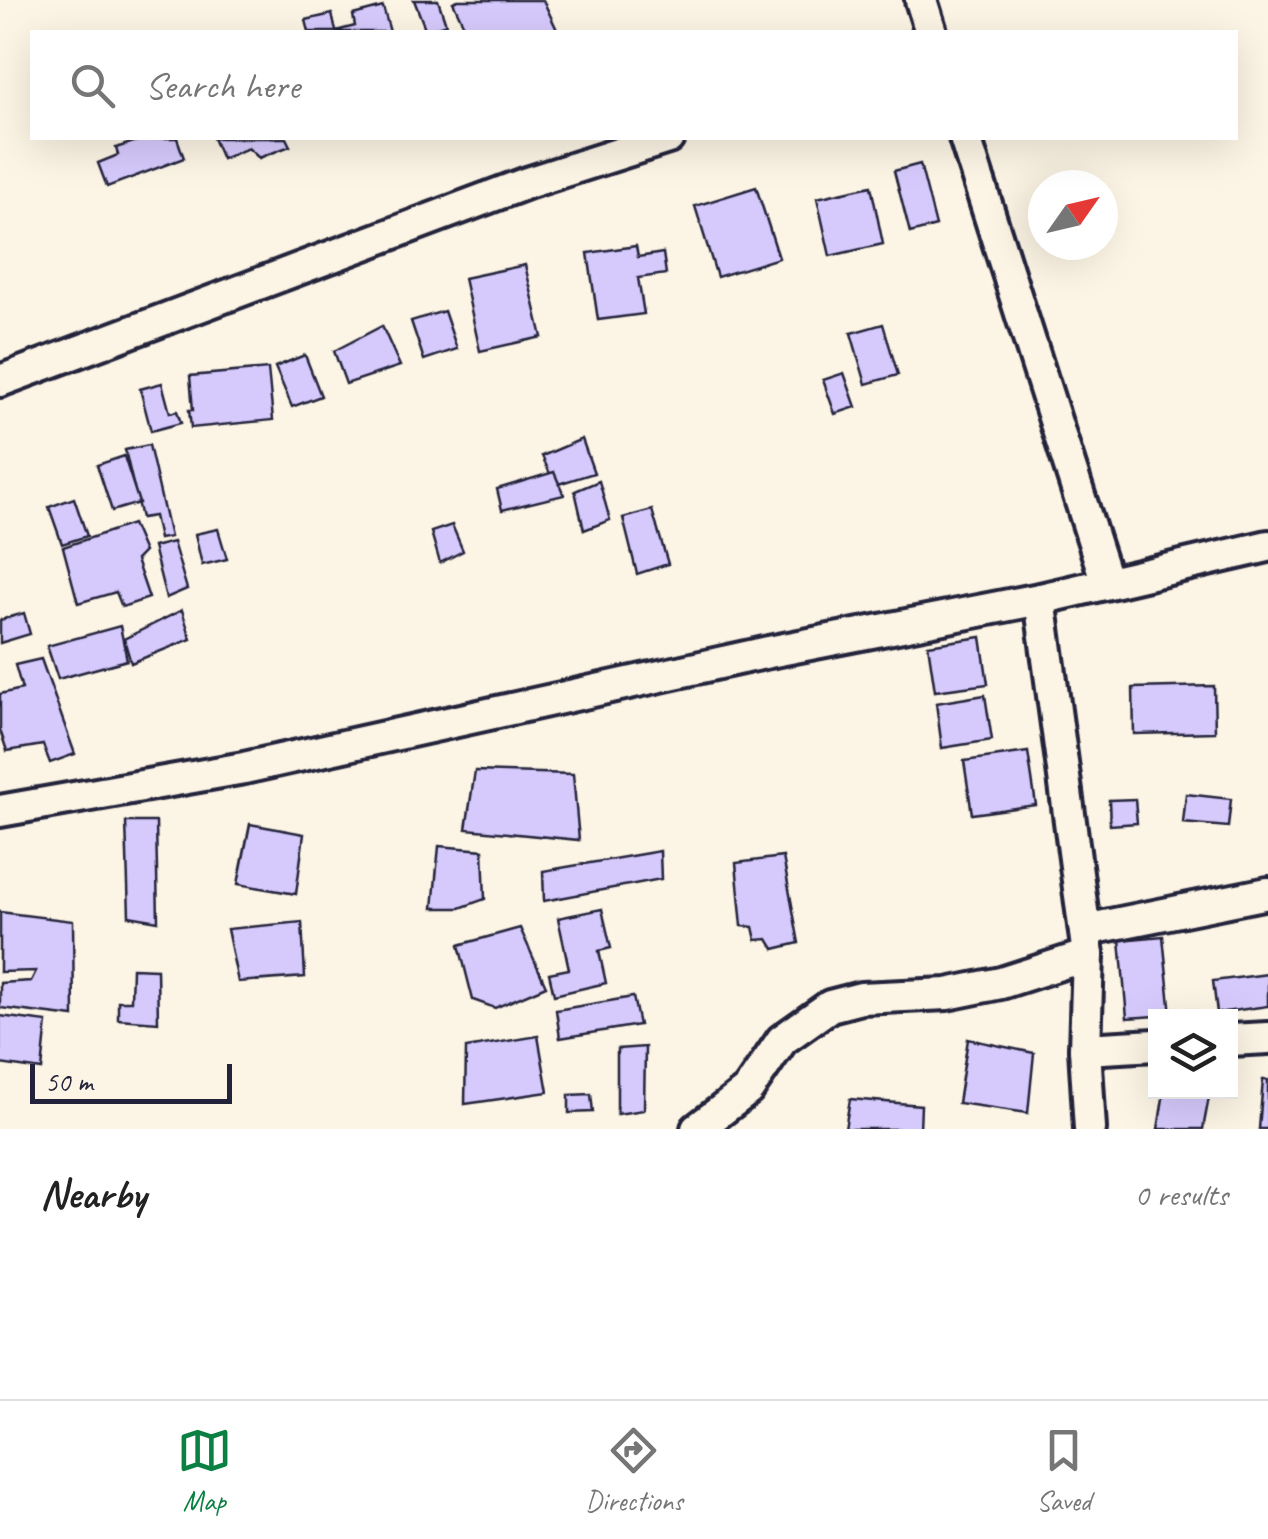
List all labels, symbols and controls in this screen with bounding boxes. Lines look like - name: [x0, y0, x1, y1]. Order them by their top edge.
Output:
- search box: [30, 30, 1238, 140]
- icon: search: [65, 58, 120, 113]
- text: Search here: [145, 62, 300, 109]
- north arrow: [1028, 170, 1118, 260]
- map controls: [1148, 1009, 1238, 1099]
- button: layers: [1148, 1009, 1238, 1099]
- scale bar: [30, 1059, 232, 1104]
- text: 50 m: [45, 1064, 93, 1099]
- text: Nearby: [40, 1168, 146, 1221]
- text: 0 results: [1134, 1174, 1228, 1215]
- tab: Map: [177, 1423, 232, 1518]
- tab: Directions: [585, 1423, 683, 1518]
- tab: Saved: [1036, 1423, 1091, 1518]

